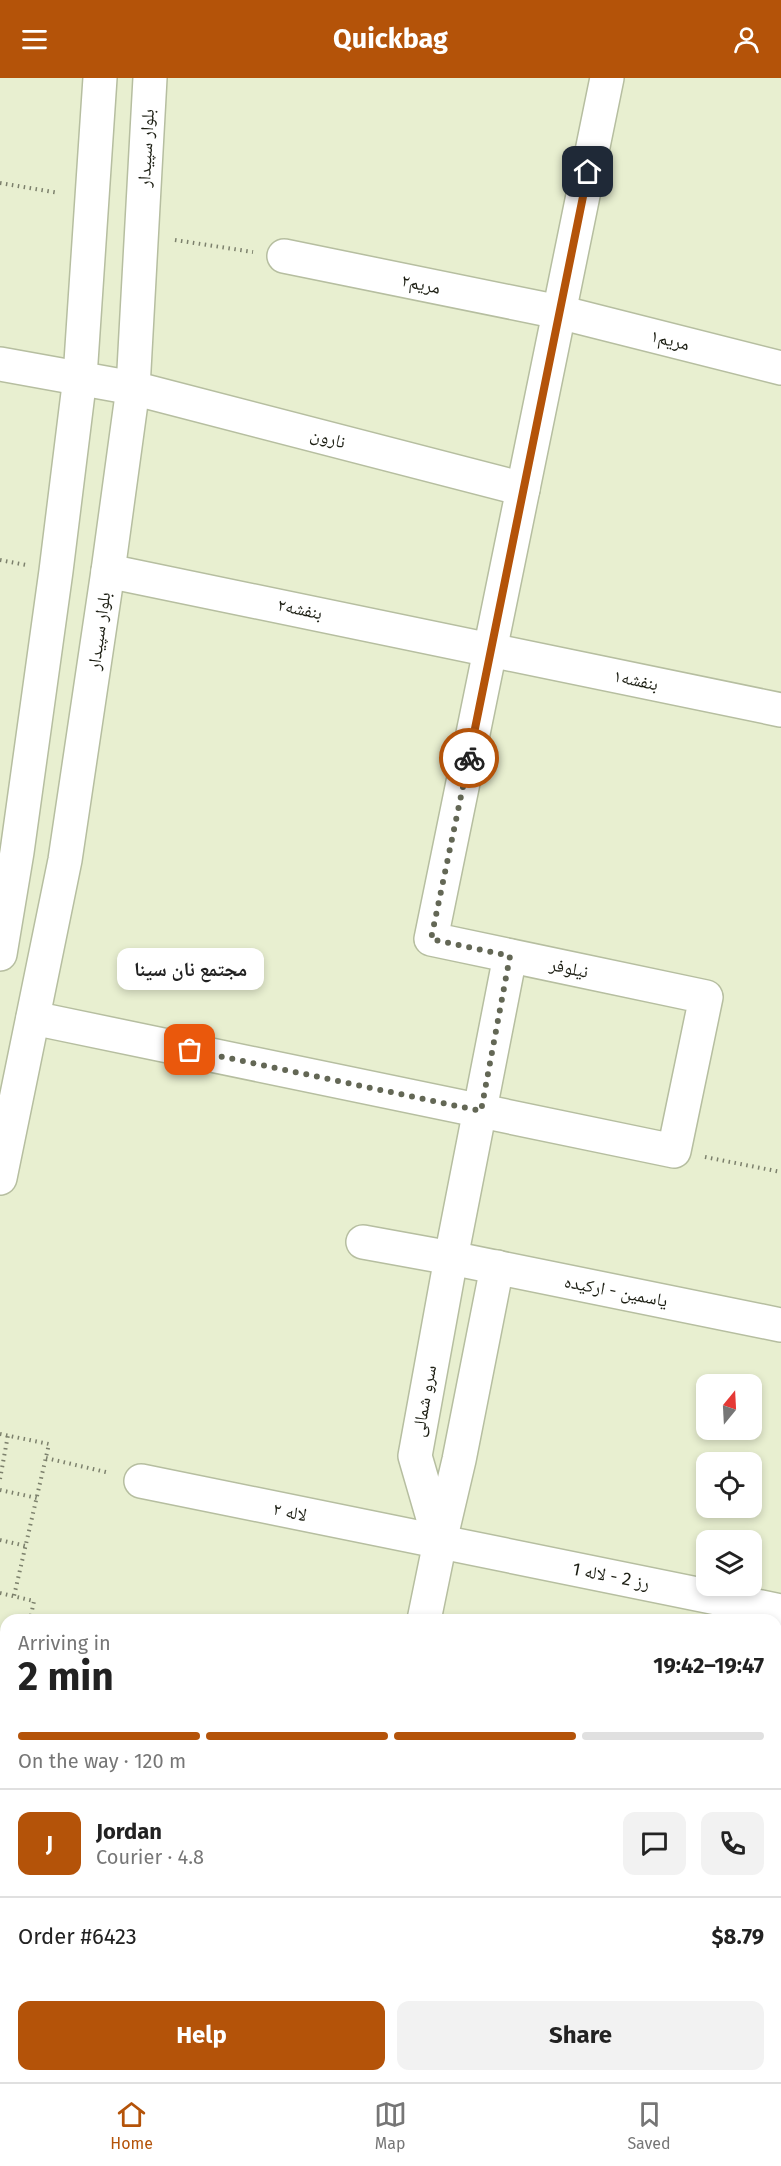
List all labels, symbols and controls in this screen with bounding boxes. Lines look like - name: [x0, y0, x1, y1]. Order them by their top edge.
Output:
- icon: menu: [18, 23, 51, 56]
- text: Quickbag: [333, 23, 448, 55]
- icon: person: [730, 23, 763, 56]
- street label: بلوار سپیدار: [133, 108, 159, 189]
- pin: [562, 146, 613, 197]
- icon: home: [571, 155, 604, 188]
- street label: مریم۲: [399, 269, 442, 300]
- street label: مریم۱: [648, 325, 692, 356]
- street label: نارون: [308, 423, 348, 453]
- street label: بلوار سپیدار: [83, 591, 115, 672]
- street label: بنفشه۲: [276, 594, 325, 624]
- street label: بنفشه۱: [612, 665, 661, 695]
- courier: [439, 728, 499, 788]
- icon: bike: [453, 742, 486, 775]
- callout: مجتمع نان سینا: [116, 948, 264, 990]
- street label: نیلوفر: [547, 953, 590, 983]
- text: مجتمع نان سینا: [134, 957, 247, 981]
- pin: [164, 1024, 215, 1075]
- icon: bag: [173, 1033, 206, 1066]
- street label: یاسمین - ارکیده: [562, 1270, 670, 1312]
- street label: سرو شمالی: [407, 1363, 441, 1439]
- north arrow: [696, 1374, 762, 1440]
- map controls: [696, 1374, 762, 1596]
- button: locate: [696, 1452, 762, 1518]
- street label: لاله ۲: [271, 1498, 309, 1526]
- button: layers: [696, 1530, 762, 1596]
- street label: رز 2 - لاله 1: [571, 1558, 652, 1594]
- text: Arriving in: [18, 1631, 111, 1655]
- text: 19:42–19:47: [653, 1652, 764, 1679]
- text: 2 min: [18, 1654, 114, 1700]
- text: On the way · 120 m: [18, 1749, 186, 1773]
- button: chat: [623, 1812, 686, 1875]
- button: phone: [701, 1812, 764, 1875]
- text: Jordan: [96, 1818, 162, 1845]
- text: J: [46, 1830, 53, 1857]
- text: Courier · 4.8: [96, 1845, 204, 1869]
- text: Order #6423: [18, 1923, 137, 1950]
- text: $8.79: [712, 1923, 764, 1950]
- button: Help: [18, 2001, 385, 2070]
- button: Share: [397, 2001, 764, 2070]
- tab: Home: [110, 2098, 153, 2153]
- tab: Map: [374, 2098, 407, 2153]
- tab: Saved: [627, 2098, 671, 2153]

